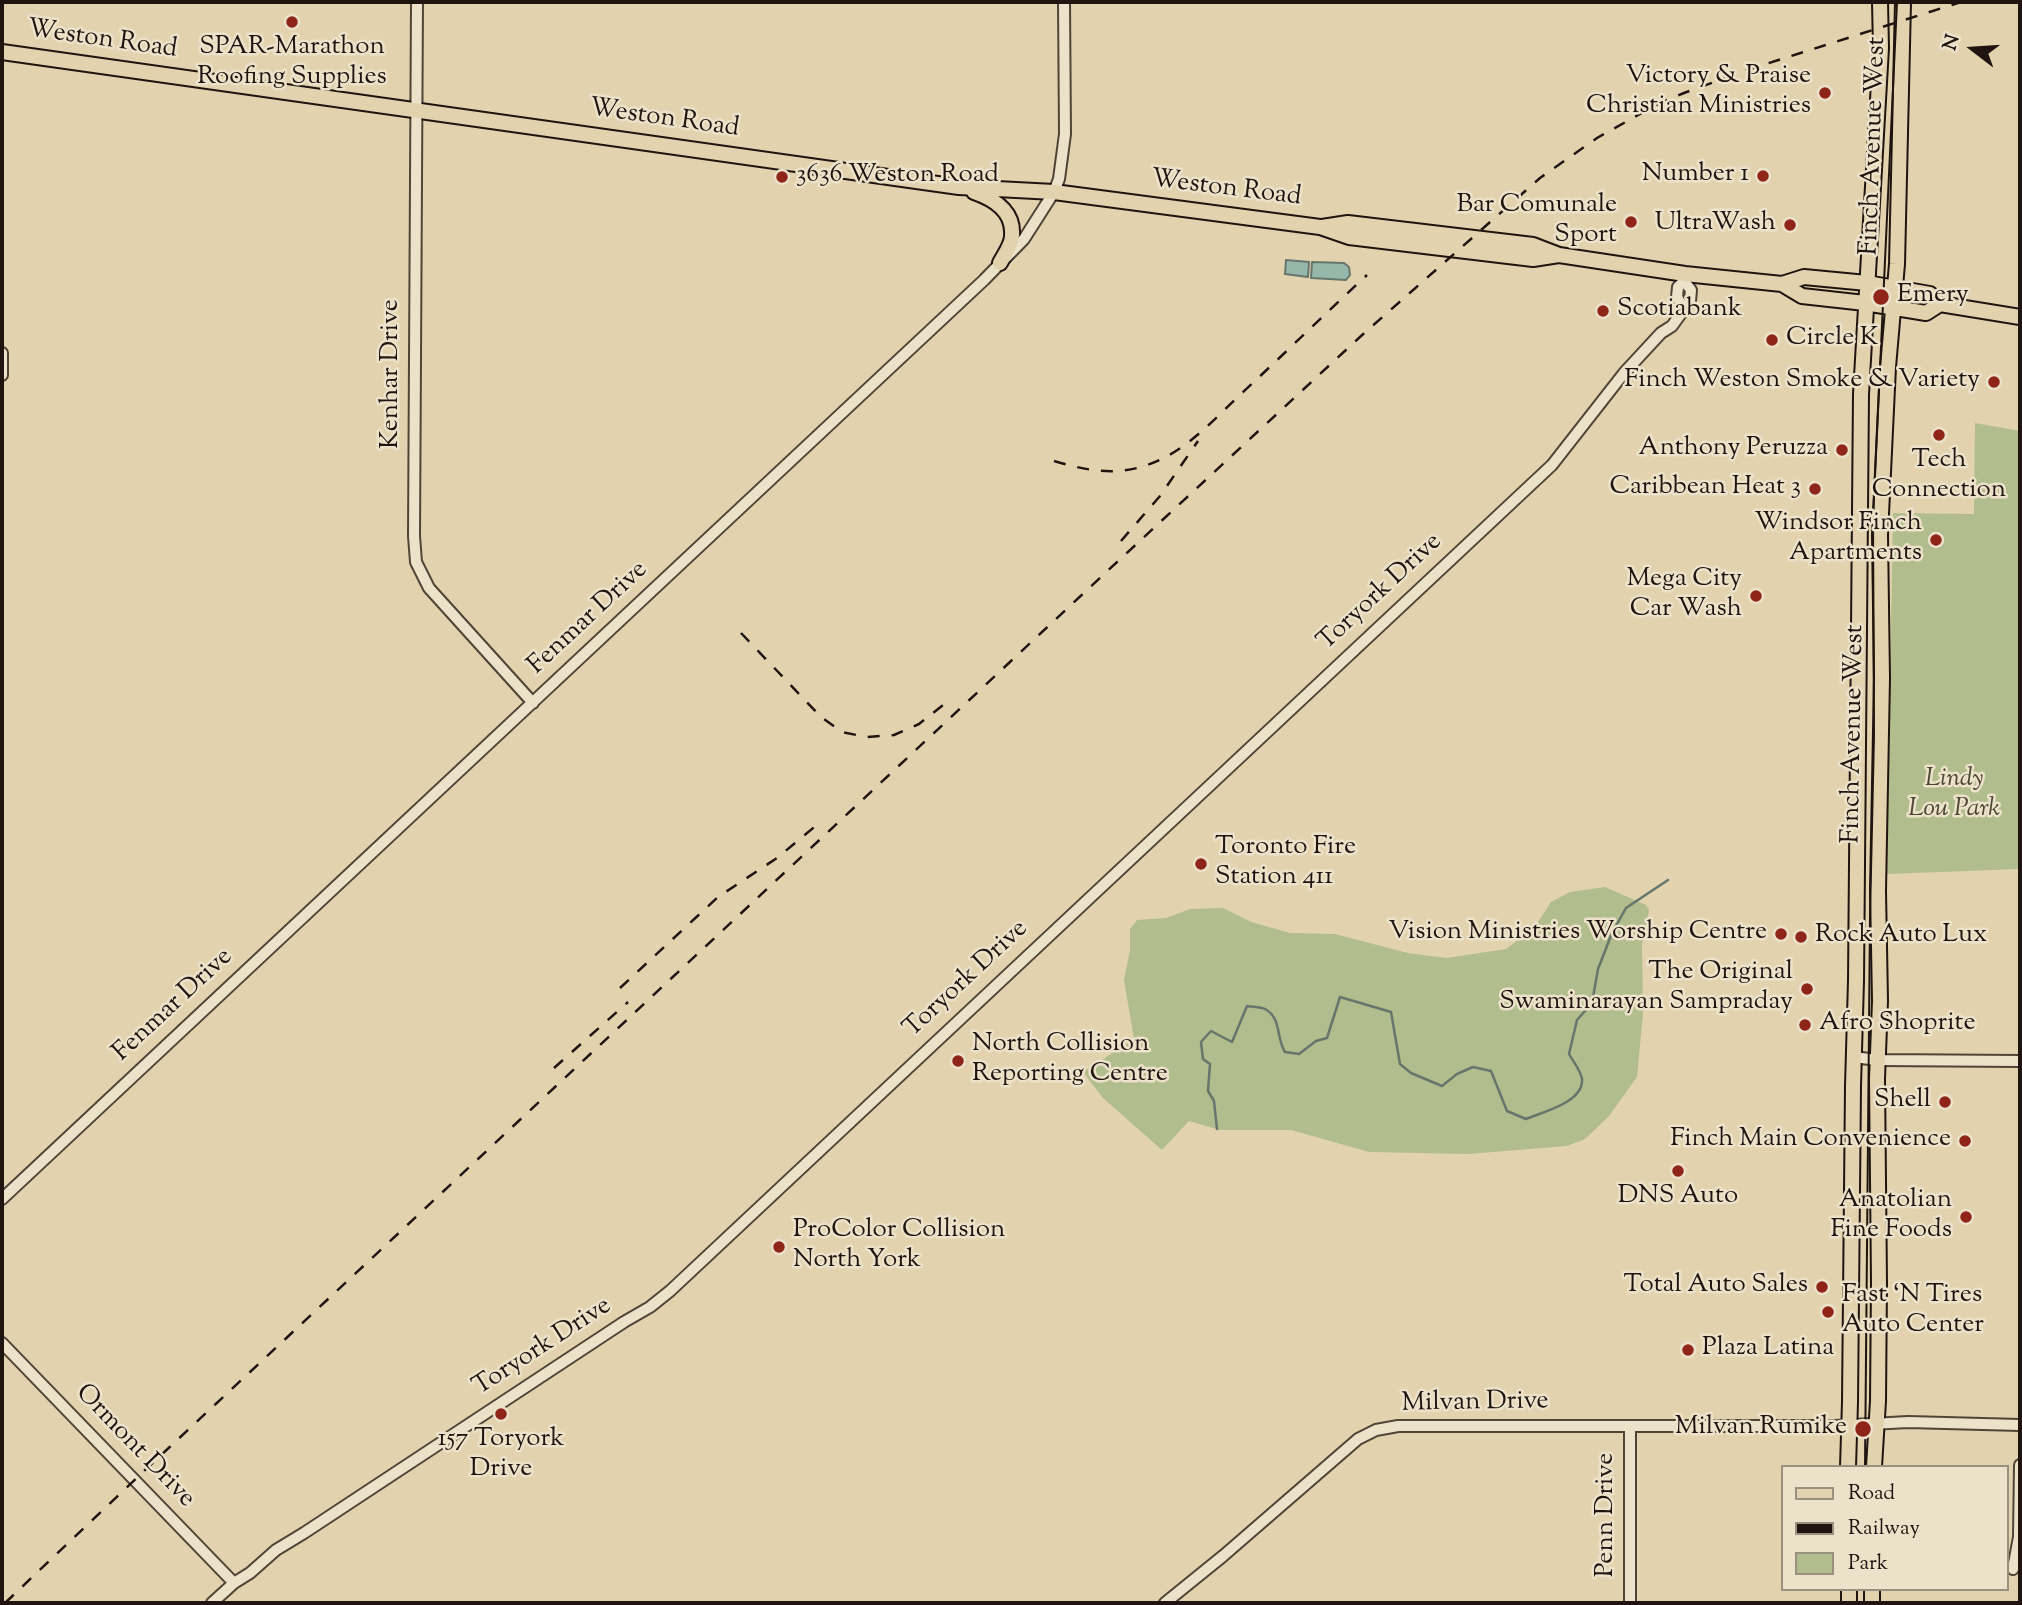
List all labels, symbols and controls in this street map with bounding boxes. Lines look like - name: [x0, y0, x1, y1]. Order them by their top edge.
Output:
- marker: SPAR-Marathon Roofing Supplies: [284, 14, 300, 30]
- north arrow: [1938, 14, 2008, 84]
- street label: Weston Road: [25, 15, 179, 67]
- text: N: [1937, 32, 1968, 54]
- place label: SPAR-Marathon Roofing Supplies: [197, 33, 387, 94]
- street label: Finch Avenue West: [1856, 36, 1894, 256]
- place label: Victory & Praise Christian Ministries: [1586, 62, 1811, 124]
- marker: Victory & Praise Christian Ministries: [1817, 85, 1833, 101]
- street label: Weston Road: [587, 94, 741, 146]
- place label: Number 1: [1642, 160, 1749, 192]
- place label: 3636 Weston Road: [796, 161, 999, 193]
- street label: Weston Road: [1149, 165, 1303, 215]
- marker: Number 1: [1755, 168, 1771, 184]
- marker: 3636 Weston Road: [774, 169, 790, 185]
- place label: Bar Comunale Sport: [1457, 191, 1617, 252]
- place label: UltraWash: [1655, 209, 1776, 241]
- marker: Bar Comunale Sport: [1623, 214, 1639, 230]
- marker: UltraWash: [1782, 217, 1798, 233]
- place label: Emery: [1897, 281, 1969, 313]
- marker: Emery: [1871, 287, 1891, 307]
- place label: Scotiabank: [1617, 295, 1742, 327]
- street label: Kenhar Drive: [377, 299, 409, 449]
- marker: Scotiabank: [1595, 303, 1611, 319]
- place label: Circle K: [1786, 324, 1879, 356]
- marker: Circle K: [1764, 332, 1780, 348]
- place label: Finch Weston Smoke & Variety: [1624, 366, 1980, 398]
- marker: Finch Weston Smoke & Variety: [1986, 374, 2002, 390]
- marker: Tech Connection: [1931, 427, 1947, 443]
- place label: Anthony Peruzza: [1639, 434, 1828, 466]
- marker: Anthony Peruzza: [1834, 442, 1850, 458]
- place label: Tech Connection: [1872, 446, 2006, 508]
- place label: Caribbean Heat 3: [1609, 473, 1801, 505]
- marker: Caribbean Heat 3: [1807, 481, 1823, 497]
- place label: Windsor Finch Apartments: [1754, 509, 1922, 570]
- street label: Toryork Drive: [1312, 528, 1450, 658]
- marker: Windsor Finch Apartments: [1928, 532, 1944, 548]
- street label: Fenmar Drive: [523, 556, 655, 682]
- place label: Mega City Car Wash: [1626, 565, 1742, 626]
- marker: Mega City Car Wash: [1748, 588, 1764, 604]
- street label: Finch Avenue West: [1837, 624, 1873, 844]
- park label: Lindy Lou Park: [1908, 765, 2000, 826]
- place label: Toronto Fire Station 411: [1215, 833, 1356, 894]
- marker: Toronto Fire Station 411: [1193, 856, 1209, 872]
- street label: Toryork Drive: [898, 915, 1036, 1045]
- place label: Vision Ministries Worship Centre: [1388, 918, 1767, 950]
- place label: Rock Auto Lux: [1815, 921, 1987, 953]
- marker: Vision Ministries Worship Centre: [1773, 926, 1789, 942]
- marker: Rock Auto Lux: [1793, 929, 1809, 945]
- street label: Fenmar Drive: [108, 943, 240, 1069]
- place label: The Original Swaminarayan Sampraday: [1499, 958, 1793, 1020]
- marker: The Original Swaminarayan Sampraday: [1799, 981, 1815, 997]
- place label: Afro Shoprite: [1819, 1009, 1975, 1041]
- marker: Afro Shoprite: [1797, 1017, 1813, 1033]
- place label: North Collision Reporting Centre: [972, 1030, 1168, 1092]
- marker: North Collision Reporting Centre: [950, 1053, 966, 1069]
- place label: Shell: [1874, 1086, 1931, 1118]
- marker: Shell: [1937, 1094, 1953, 1110]
- place label: Finch Main Convenience: [1670, 1125, 1951, 1157]
- marker: Finch Main Convenience: [1957, 1133, 1973, 1149]
- marker: DNS Auto: [1670, 1163, 1686, 1179]
- place label: DNS Auto: [1618, 1182, 1738, 1214]
- place label: Anatolian Fine Foods: [1830, 1186, 1952, 1248]
- marker: Anatolian Fine Foods: [1958, 1209, 1974, 1225]
- place label: ProColor Collision North York: [793, 1216, 1005, 1278]
- marker: ProColor Collision North York: [771, 1239, 787, 1255]
- place label: Total Auto Sales: [1624, 1271, 1808, 1303]
- marker: Total Auto Sales: [1814, 1279, 1830, 1295]
- place label: Fast ‘N Tires Auto Center: [1842, 1281, 1984, 1342]
- street label: Toryork Drive: [468, 1292, 618, 1404]
- marker: Fast ‘N Tires Auto Center: [1820, 1304, 1836, 1320]
- place label: Plaza Latina: [1702, 1334, 1834, 1366]
- marker: Plaza Latina: [1680, 1342, 1696, 1358]
- street label: Ormont Drive: [67, 1379, 201, 1515]
- street label: Milvan Drive: [1401, 1387, 1549, 1421]
- marker: 157 Toryork Drive: [493, 1406, 509, 1422]
- place label: Milvan Rumike: [1675, 1413, 1847, 1445]
- marker: Milvan Rumike: [1853, 1419, 1873, 1439]
- place label: 157 Toryork Drive: [438, 1425, 564, 1486]
- street label: Penn Drive: [1592, 1453, 1624, 1577]
- legend: [1780, 1465, 2008, 1591]
- text: Road: [1848, 1479, 1895, 1509]
- text: Railway: [1848, 1514, 1920, 1544]
- text: Park: [1848, 1549, 1888, 1579]

